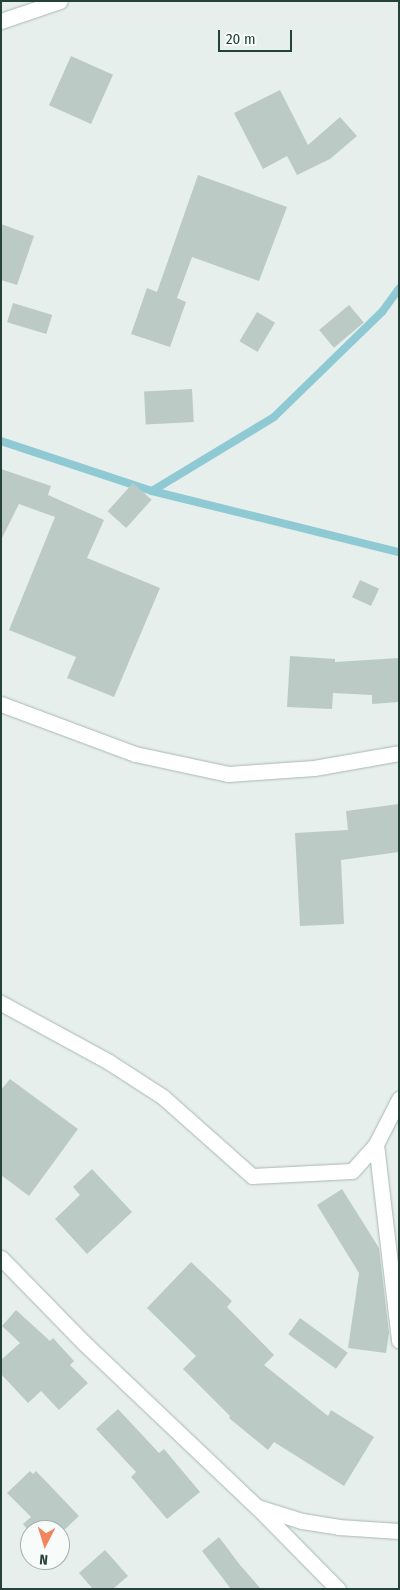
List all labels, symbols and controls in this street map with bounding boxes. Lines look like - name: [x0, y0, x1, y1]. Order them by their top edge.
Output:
- scale bar: [220, 20, 294, 52]
- text: 20 m: [226, 30, 256, 48]
- north arrow: [20, 1520, 70, 1570]
- text: N: [39, 1551, 49, 1568]

